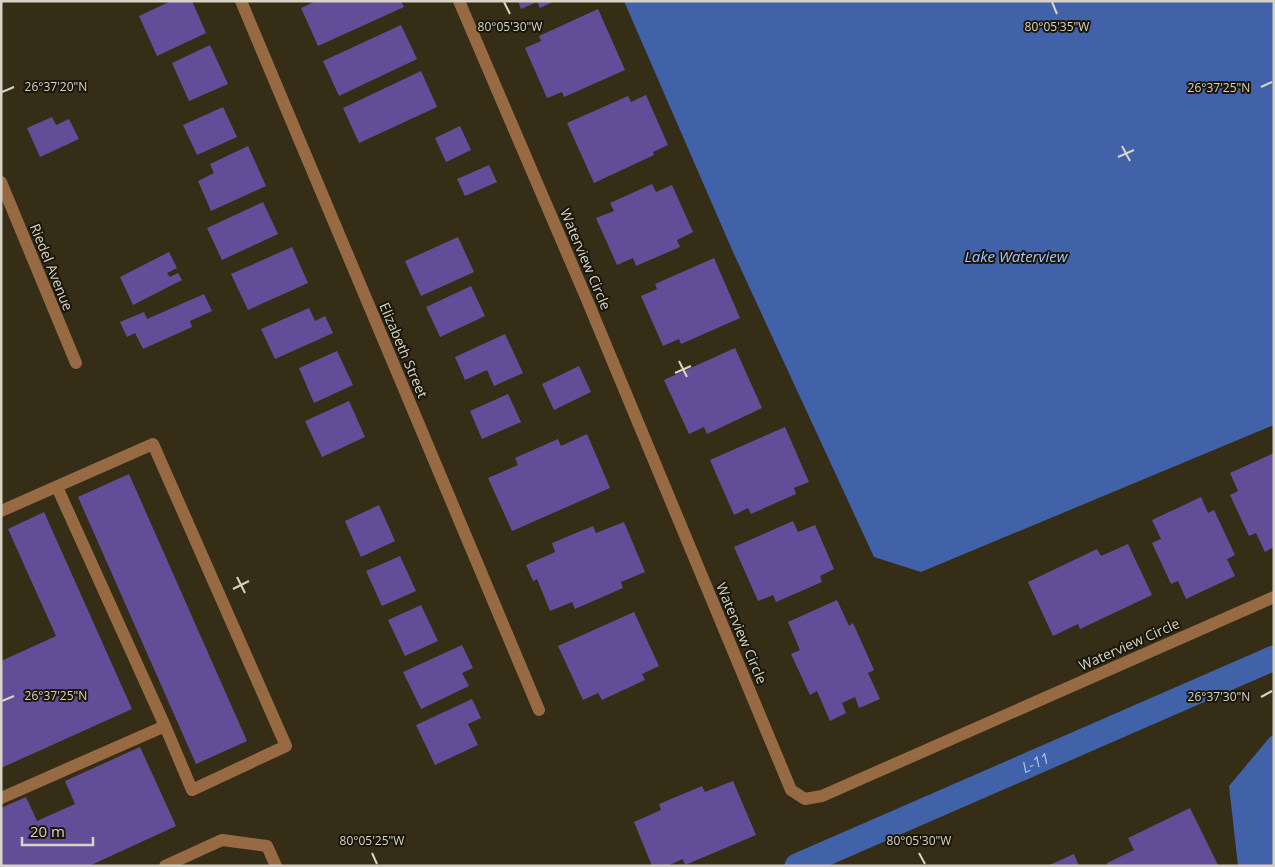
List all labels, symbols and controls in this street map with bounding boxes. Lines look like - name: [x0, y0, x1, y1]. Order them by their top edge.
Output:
- text: 80°05'30"W: [478, 18, 542, 35]
- text: 80°05'35"W: [1025, 18, 1089, 35]
- text: 26°37'20"N: [25, 78, 87, 95]
- text: 26°37'25"N: [1188, 79, 1250, 96]
- street label: Waterview Circle: [556, 205, 616, 313]
- street label: Riedel Avenue: [26, 221, 78, 314]
- water label: Lake Waterview: [965, 246, 1069, 266]
- street label: Elizabeth Street: [375, 299, 433, 401]
- street label: Waterview Circle: [712, 579, 772, 687]
- street label: Waterview Circle: [1076, 613, 1182, 675]
- text: 26°37'25"N: [25, 687, 87, 704]
- text: 26°37'30"N: [1188, 688, 1250, 705]
- water label: L-11: [1018, 747, 1052, 777]
- scale bar: [22, 814, 94, 846]
- text: 20 m: [30, 821, 65, 841]
- text: 80°05'25"W: [340, 832, 404, 849]
- text: 80°05'30"W: [887, 832, 951, 849]

